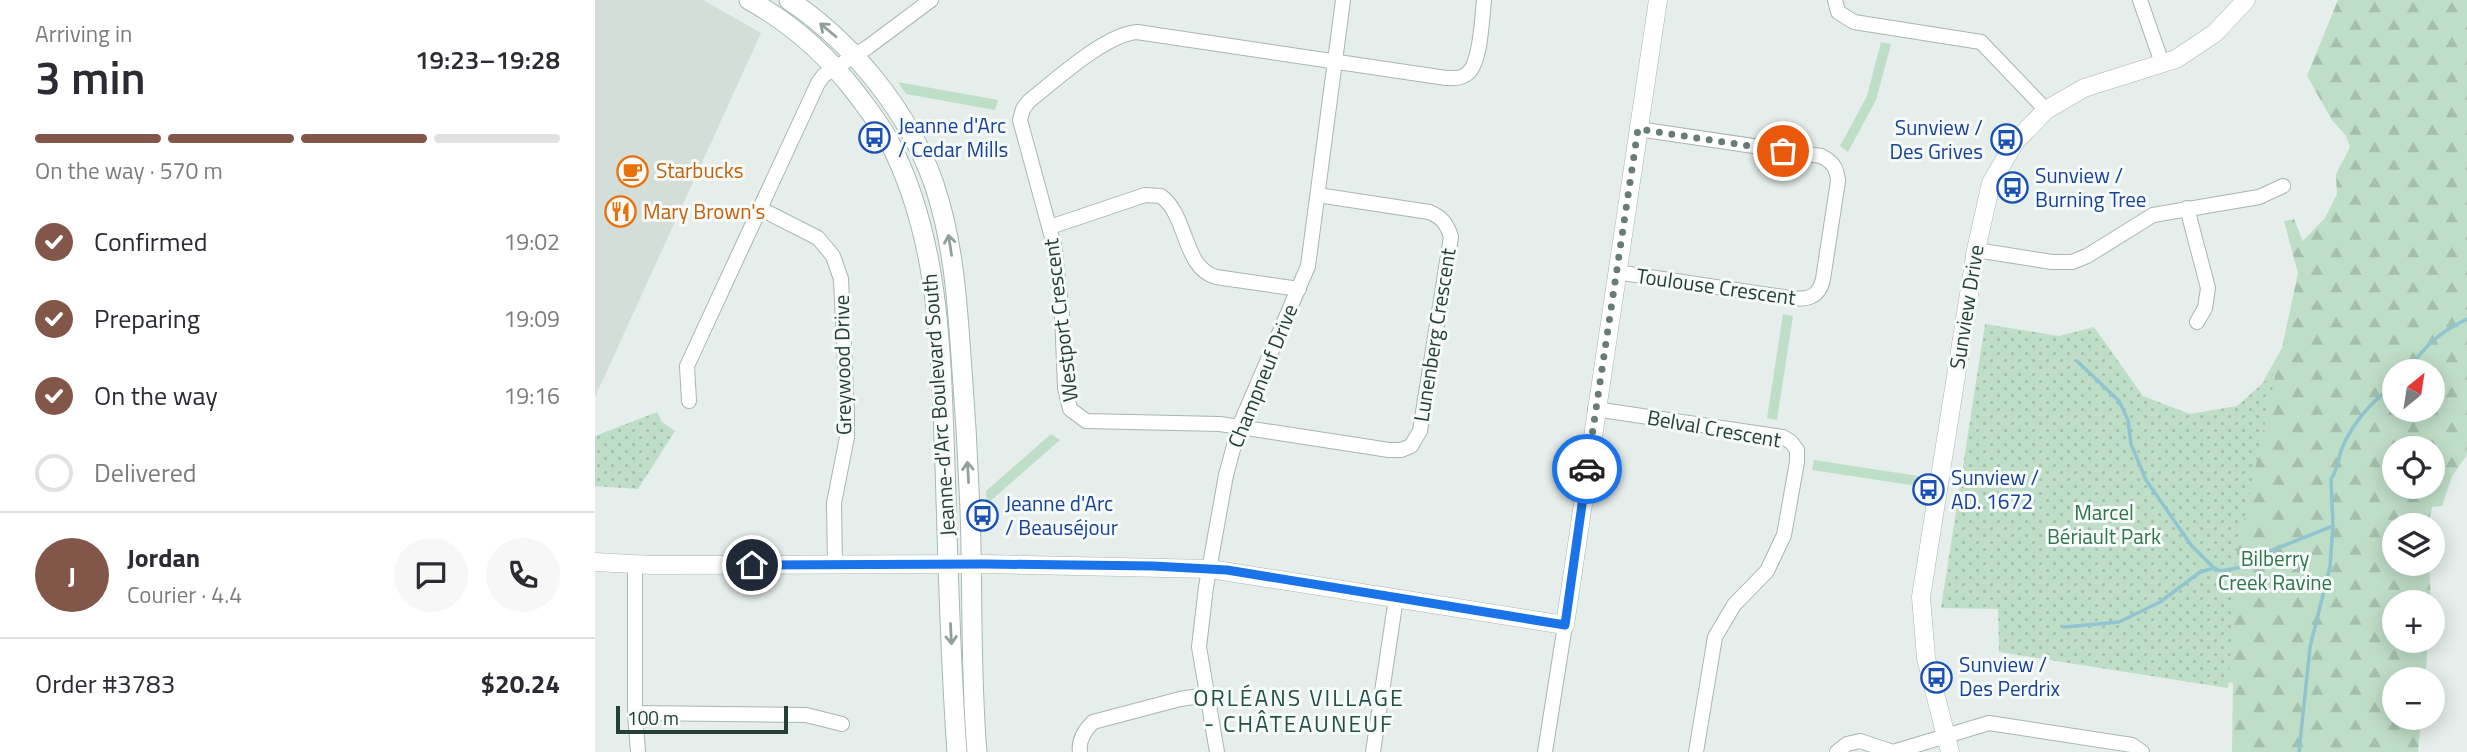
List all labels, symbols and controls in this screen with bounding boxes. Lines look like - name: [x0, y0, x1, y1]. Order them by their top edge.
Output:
- text: Arriving in: [35, 16, 132, 51]
- one-way arrow: [819, 22, 837, 38]
- text: 19:23–19:28: [415, 40, 560, 79]
- text: 3 min: [35, 42, 146, 112]
- place label: Jeanne d'Arc / Cedar Mills: [898, 109, 1008, 165]
- place label: Sunview / Des Grives: [1889, 111, 1983, 167]
- bus stop icon: Jeanne d'Arc / Cedar Mills: [858, 121, 892, 155]
- pin: [1753, 121, 1813, 181]
- bus stop icon: Sunview / Des Grives: [1989, 123, 2023, 157]
- icon: bag: [1764, 132, 1802, 170]
- text: On the way · 570 m: [35, 153, 223, 188]
- cafe icon: Starbucks: [616, 154, 650, 188]
- place label: Starbucks: [656, 154, 744, 186]
- place label: Sunview / Burning Tree: [2035, 159, 2146, 215]
- bus stop icon: Sunview / Burning Tree: [1995, 171, 2029, 205]
- restaurant icon: Mary Brown's: [603, 195, 637, 229]
- place label: Mary Brown's: [643, 195, 765, 227]
- text: Confirmed: [94, 222, 208, 261]
- icon: check: [35, 223, 73, 261]
- text: 19:02: [503, 224, 560, 259]
- one-way arrow: [943, 234, 956, 257]
- street label: Westport Crescent: [1034, 236, 1086, 404]
- street label: Sunview Drive: [1940, 242, 1992, 371]
- street label: Lunenberg Crescent: [1404, 245, 1464, 424]
- street label: Toulouse Crescent: [1634, 259, 1798, 313]
- street label: Jeanne-d'Arc Boulevard South: [913, 273, 963, 538]
- street label: Greywood Drive: [825, 295, 859, 435]
- text: Preparing: [94, 299, 200, 338]
- street label: Champneuf Drive: [1219, 299, 1305, 452]
- icon: check: [35, 300, 73, 338]
- text: 19:09: [503, 301, 560, 336]
- north arrow: [2382, 359, 2445, 422]
- map controls: [2382, 359, 2445, 730]
- text: On the way: [94, 376, 218, 415]
- icon: check: [35, 377, 73, 415]
- text: 19:16: [503, 378, 560, 413]
- street label: Belval Crescent: [1645, 401, 1784, 456]
- courier: [1552, 434, 1622, 504]
- button: locate: [2382, 436, 2445, 499]
- icon: car: [1568, 450, 1606, 488]
- text: Delivered: [94, 453, 197, 492]
- one-way arrow: [961, 461, 974, 484]
- place label: Sunview / AD. 1672: [1951, 461, 2039, 517]
- bus stop icon: Sunview / AD. 1672: [1911, 473, 1945, 507]
- place label: Jeanne d'Arc / Beauséjour: [1005, 487, 1118, 543]
- park label: Marcel Bériault Park: [2047, 496, 2161, 552]
- bus stop icon: Jeanne d'Arc / Beauséjour: [965, 499, 999, 533]
- button: layers: [2382, 513, 2445, 576]
- pin: [722, 535, 782, 595]
- text: Jordan: [127, 538, 200, 577]
- button: chat: [394, 538, 468, 612]
- button: phone: [486, 538, 560, 612]
- park label: Bilberry Creek Ravine: [2218, 542, 2332, 598]
- icon: home: [733, 546, 771, 584]
- text: J: [68, 556, 76, 595]
- text: Courier · 4.4: [127, 577, 242, 612]
- button: +: [2382, 590, 2445, 653]
- one-way arrow: [945, 622, 958, 645]
- place label: Sunview / Des Perdrix: [1959, 648, 2060, 704]
- bus stop icon: Sunview / Des Perdrix: [1919, 660, 1953, 694]
- text: Order #3783: [35, 664, 175, 703]
- text: $20.24: [481, 664, 560, 703]
- button: −: [2382, 667, 2445, 730]
- district label: ORLÉANS VILLAGE - CHÂTEAUNEUF: [1193, 680, 1405, 741]
- scale bar: [616, 703, 787, 735]
- text: 100 m: [627, 703, 679, 732]

